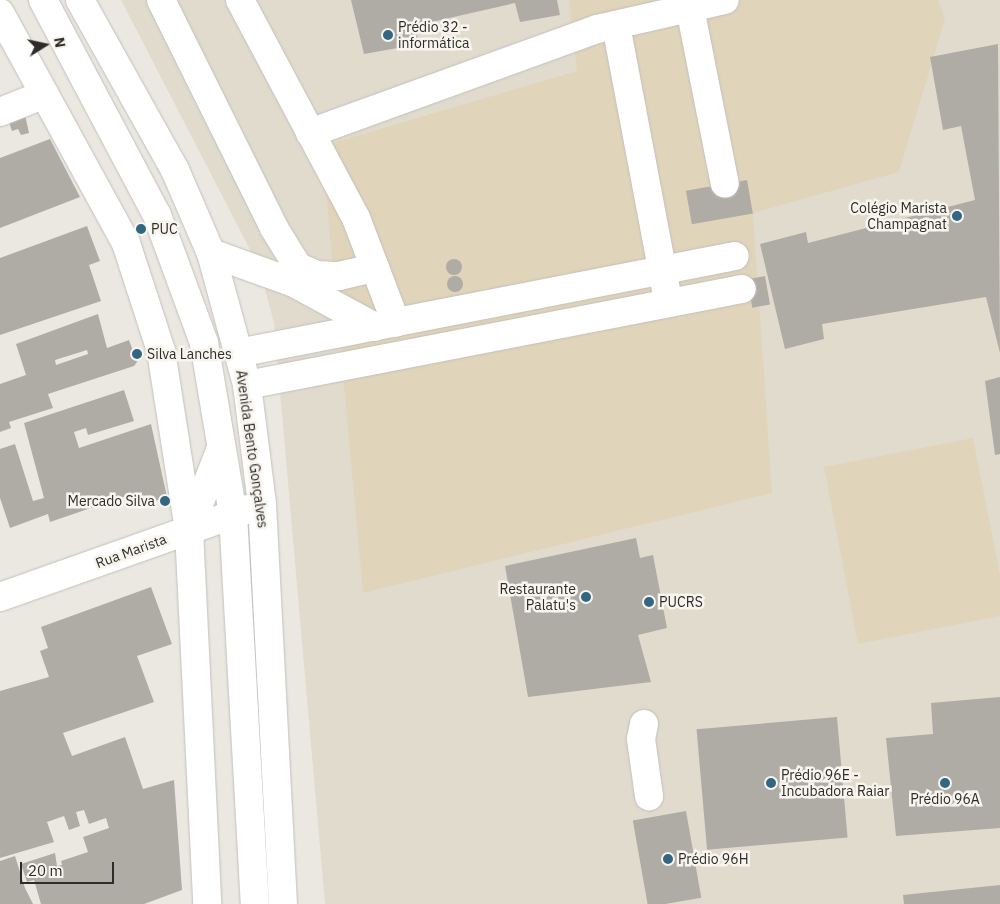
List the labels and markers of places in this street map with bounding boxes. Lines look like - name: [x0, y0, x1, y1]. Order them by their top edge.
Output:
- place label: Prédio 32 - informática: [398, 19, 470, 52]
- marker: Prédio 32 - informática: [382, 29, 394, 41]
- place label: Colégio Marista Champagnat: [850, 200, 947, 232]
- marker: Colégio Marista Champagnat: [951, 210, 963, 222]
- place label: PUC: [151, 221, 178, 237]
- marker: PUC: [135, 223, 147, 235]
- place label: Silva Lanches: [147, 346, 232, 362]
- marker: Silva Lanches: [131, 348, 143, 360]
- place label: Mercado Silva: [68, 493, 155, 509]
- marker: Mercado Silva: [159, 495, 171, 507]
- place label: Restaurante Palatu's: [499, 581, 576, 614]
- marker: Restaurante Palatu's: [580, 591, 592, 603]
- place label: PUCRS: [659, 594, 703, 610]
- marker: PUCRS: [643, 596, 655, 608]
- place label: Prédio 96E - Incubadora Raiar: [781, 767, 889, 800]
- marker: Prédio 96E - Incubadora Raiar: [765, 777, 777, 789]
- marker: Prédio 96A: [939, 777, 951, 789]
- place label: Prédio 96A: [910, 791, 980, 807]
- place label: Prédio 96H: [678, 851, 749, 867]
- marker: Prédio 96H: [662, 853, 674, 865]

